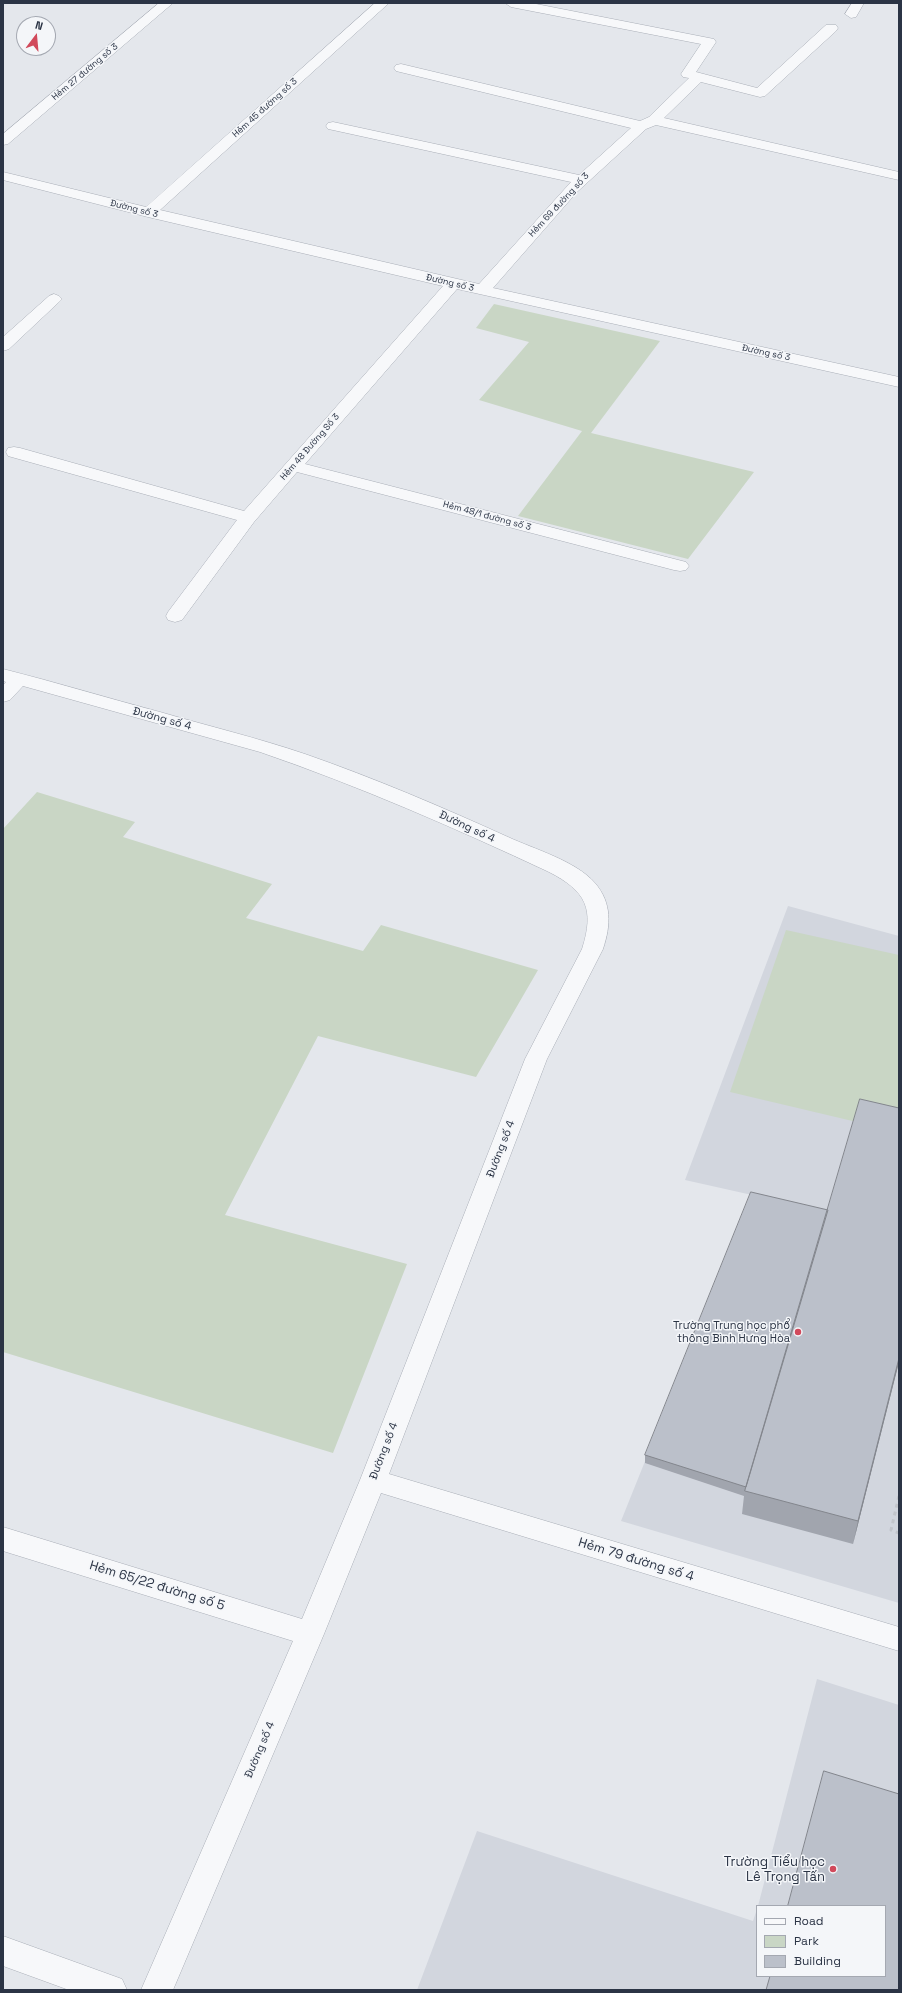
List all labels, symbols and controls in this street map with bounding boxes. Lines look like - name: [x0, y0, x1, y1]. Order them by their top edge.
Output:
- north arrow: [16, 16, 56, 56]
- text: N: [34, 18, 45, 33]
- street label: Hẻm 27 đường số 3: [50, 41, 120, 103]
- street label: Hẻm 45 đường số 3: [230, 76, 300, 140]
- street label: Hẻm 69 đường số 3: [527, 171, 591, 239]
- street label: Đường số 3: [109, 198, 159, 220]
- street label: Đường số 3: [425, 272, 475, 294]
- street label: Đường số 3: [741, 343, 791, 363]
- street label: Hẻm 48 Đường Số 3: [278, 412, 342, 482]
- street label: Hẻm 48/1 đường số 3: [442, 499, 532, 533]
- street label: Đường số 4: [131, 705, 193, 733]
- street label: Đường số 4: [437, 808, 497, 846]
- street label: Đường số 4: [484, 1119, 518, 1179]
- place label: Trường Trung học phổ thông Bình Hưng Hòa: [673, 1319, 790, 1345]
- marker: Trường Trung học phổ thông Bình Hưng Hòa: [793, 1327, 803, 1337]
- street label: Đường số 4: [367, 1421, 401, 1481]
- street label: Hẻm 79 đường số 4: [576, 1535, 696, 1585]
- street label: Hẻm 65/22 đường số 5: [87, 1558, 227, 1614]
- street label: Đường số 4: [242, 1720, 278, 1780]
- place label: Trường Tiểu học Lê Trọng Tấn: [724, 1854, 825, 1885]
- marker: Trường Tiểu học Lê Trọng Tấn: [828, 1864, 838, 1874]
- legend: [756, 1905, 886, 1977]
- text: Road: [794, 1913, 823, 1929]
- text: Park: [794, 1933, 819, 1949]
- text: Building: [794, 1953, 841, 1969]

